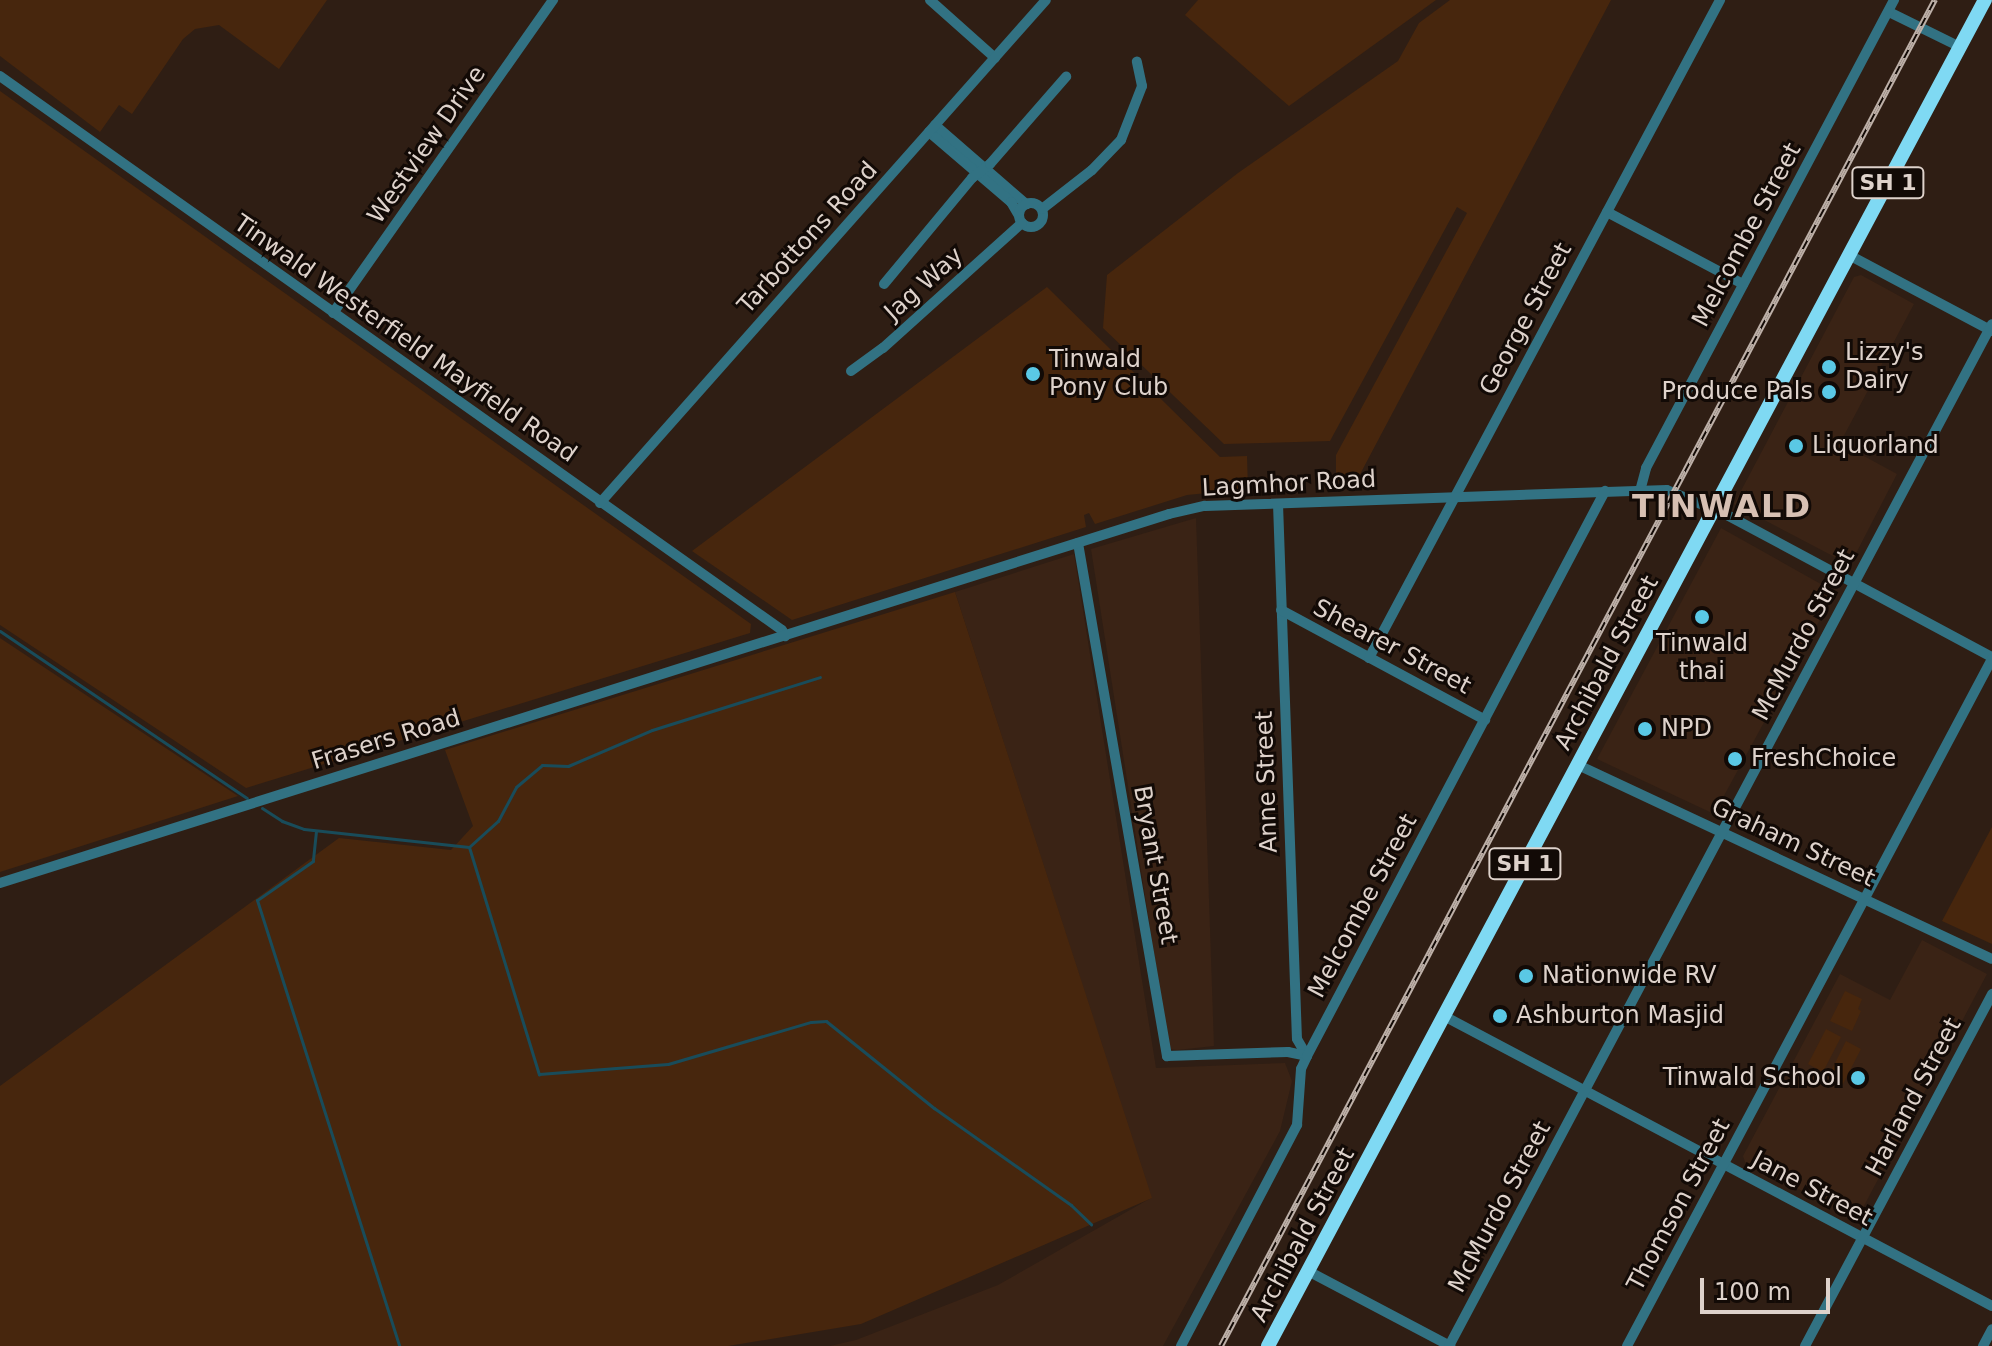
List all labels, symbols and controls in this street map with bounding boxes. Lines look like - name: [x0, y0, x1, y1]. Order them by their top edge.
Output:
- street label: Westview Drive: [362, 61, 492, 229]
- street label: Melcombe Street: [1686, 138, 1808, 332]
- street label: Tarbottons Road: [732, 156, 884, 320]
- road number: SH 1: [1850, 165, 1926, 201]
- street label: Tinwald Westerfield Mayfield Road: [228, 209, 582, 469]
- street label: George Street: [1474, 238, 1578, 400]
- street label: Jag Way: [879, 241, 969, 327]
- place label: Lizzy's Dairy: [1845, 339, 1924, 395]
- place label: Tinwald Pony Club: [1049, 346, 1168, 402]
- marker: Lizzy's Dairy: [1820, 358, 1838, 376]
- marker: Tinwald Pony Club: [1024, 365, 1042, 383]
- place label: Produce Pals: [1662, 378, 1813, 406]
- marker: Produce Pals: [1820, 383, 1838, 401]
- place label: Liquorland: [1812, 432, 1939, 460]
- marker: Liquorland: [1787, 437, 1805, 455]
- street label: Lagmhor Road: [1201, 465, 1377, 503]
- district label: TINWALD: [1632, 487, 1812, 525]
- street label: McMurdo Street: [1747, 544, 1861, 726]
- street label: Archibald Street: [1549, 571, 1665, 755]
- street label: Shearer Street: [1308, 593, 1476, 701]
- marker: Tinwald thai: [1693, 608, 1711, 626]
- place label: Tinwald thai: [1656, 630, 1748, 686]
- street label: Frasers Road: [308, 704, 464, 776]
- street label: Anne Street: [1250, 710, 1284, 854]
- place label: NPD: [1661, 715, 1712, 743]
- marker: NPD: [1636, 720, 1654, 738]
- place label: FreshChoice: [1751, 745, 1896, 773]
- marker: FreshChoice: [1726, 750, 1744, 768]
- street label: Bryant Street: [1127, 784, 1183, 946]
- street label: Graham Street: [1707, 793, 1879, 893]
- street label: Melcombe Street: [1302, 809, 1424, 1003]
- road number: SH 1: [1487, 846, 1563, 882]
- place label: Nationwide RV: [1542, 962, 1716, 990]
- marker: Nationwide RV: [1517, 967, 1535, 985]
- place label: Ashburton Masjid: [1516, 1002, 1724, 1030]
- marker: Ashburton Masjid: [1491, 1007, 1509, 1025]
- street label: Harland Street: [1860, 1013, 1968, 1181]
- place label: Tinwald School: [1663, 1064, 1842, 1092]
- marker: Tinwald School: [1849, 1069, 1867, 1087]
- street label: Thomson Street: [1621, 1114, 1737, 1296]
- street label: McMurdo Street: [1443, 1116, 1557, 1298]
- street label: Archibald Street: [1245, 1143, 1361, 1327]
- street label: Jane Street: [1747, 1145, 1877, 1233]
- scale bar: [1704, 1262, 1834, 1312]
- text: 100 m: [1714, 1278, 1791, 1306]

